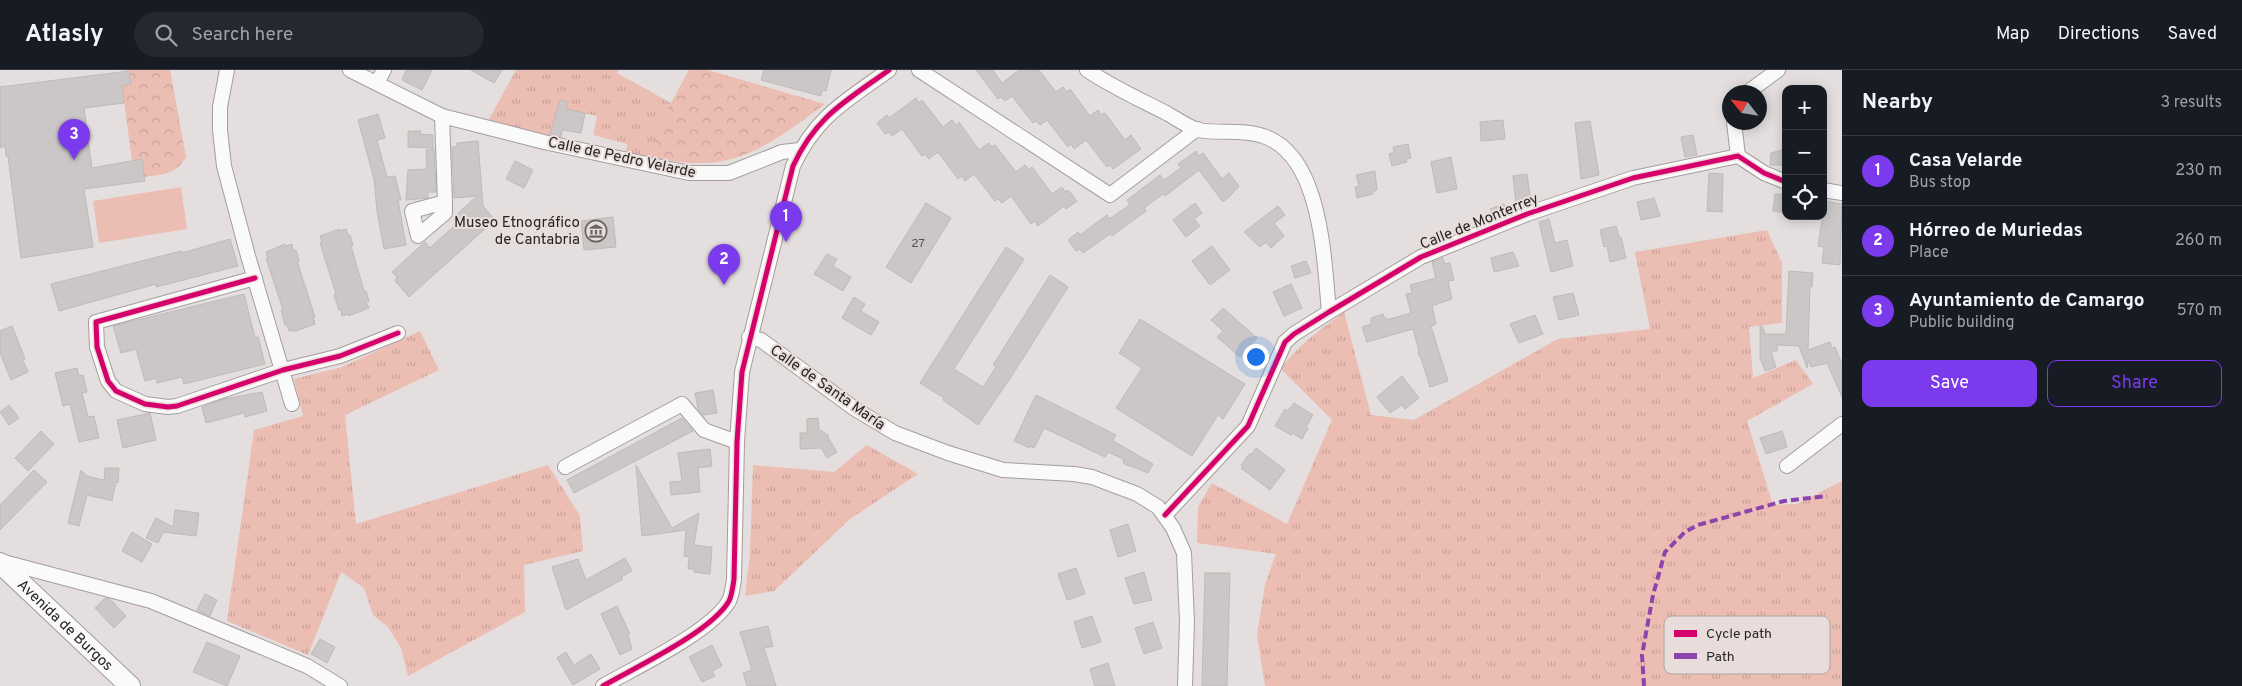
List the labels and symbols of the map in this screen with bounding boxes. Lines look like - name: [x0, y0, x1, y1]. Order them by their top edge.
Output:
- north arrow: [1722, 85, 1767, 130]
- pin: 3: [58, 119, 90, 160]
- street label: Calle de Pedro Velarde: [546, 134, 697, 183]
- street label: Calle de Monterrey: [1417, 190, 1542, 255]
- pin: 1: [770, 201, 802, 242]
- place label: Museo Etnográfico de Cantabria: [454, 214, 580, 250]
- museum icon: Museo Etnográfico de Cantabria: [584, 219, 608, 243]
- house number: 27: [911, 236, 925, 252]
- pin: 2: [708, 244, 740, 285]
- street label: Calle de Santa María: [766, 341, 889, 435]
- your location: [1243, 344, 1269, 370]
- street label: Avenida de Burgos: [12, 576, 116, 676]
- legend: [1664, 616, 1830, 674]
- text: Cycle path: [1706, 626, 1772, 643]
- text: Path: [1706, 649, 1735, 666]

